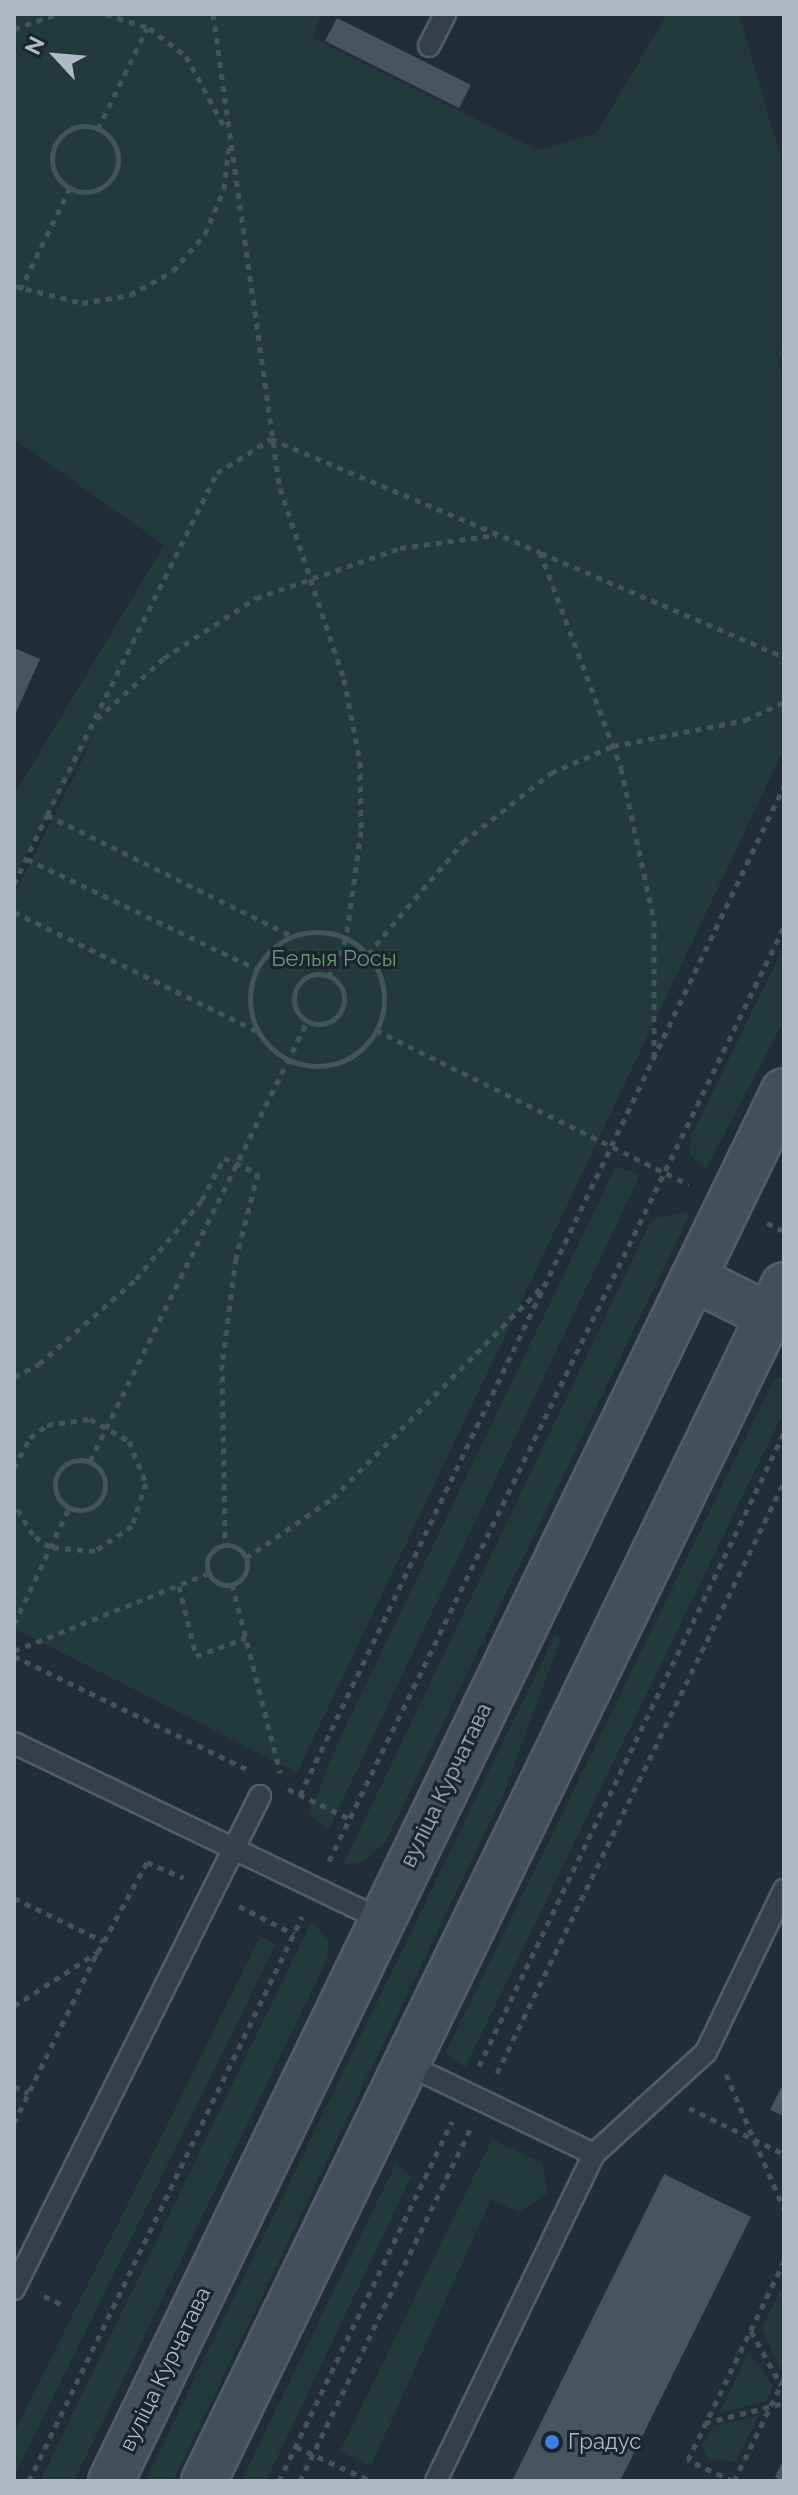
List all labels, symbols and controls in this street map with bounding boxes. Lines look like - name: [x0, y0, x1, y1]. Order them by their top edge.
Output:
- north arrow: [16, 16, 96, 96]
- text: N: [19, 32, 50, 59]
- park label: Белыя Росы: [271, 946, 397, 972]
- street label: вуліца Курчатава: [395, 1699, 497, 1871]
- street label: вуліца Курчатава: [114, 2283, 216, 2455]
- place label: Градус: [568, 2429, 641, 2455]
- marker: Градус: [543, 2433, 561, 2451]

